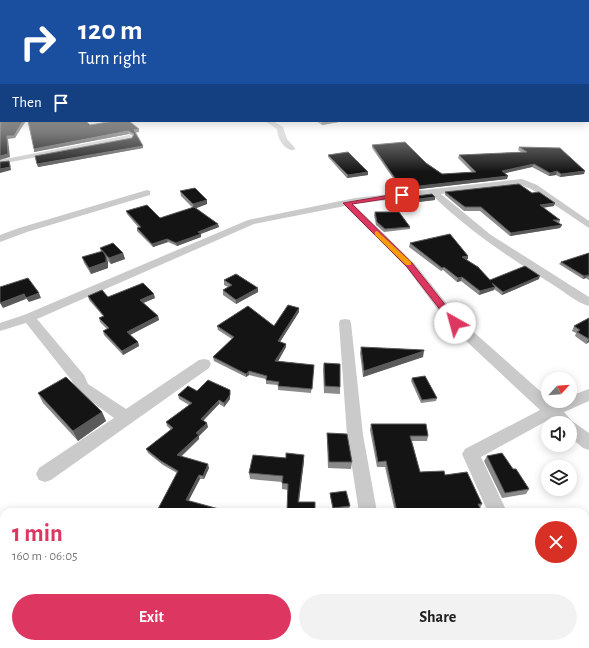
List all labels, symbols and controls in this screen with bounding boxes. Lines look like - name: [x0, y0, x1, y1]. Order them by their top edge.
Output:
- icon: right: [12, 16, 64, 68]
- text: 120 m: [78, 17, 143, 45]
- text: Turn right: [78, 50, 147, 68]
- icon: arrive: [50, 92, 72, 114]
- text: Then: [12, 95, 42, 110]
- pin: [385, 178, 419, 212]
- icon: arrive: [391, 184, 413, 206]
- position arrow: [434, 302, 476, 344]
- north arrow: [541, 372, 577, 408]
- map controls: [541, 372, 577, 496]
- button: sound: [541, 416, 577, 452]
- button: layers: [541, 460, 577, 496]
- button: close: [535, 521, 577, 563]
- text: 1 min: [12, 522, 63, 546]
- text: 160 m · 06:05: [12, 550, 78, 563]
- button: Exit: [12, 594, 291, 640]
- button: Share: [299, 594, 577, 640]

